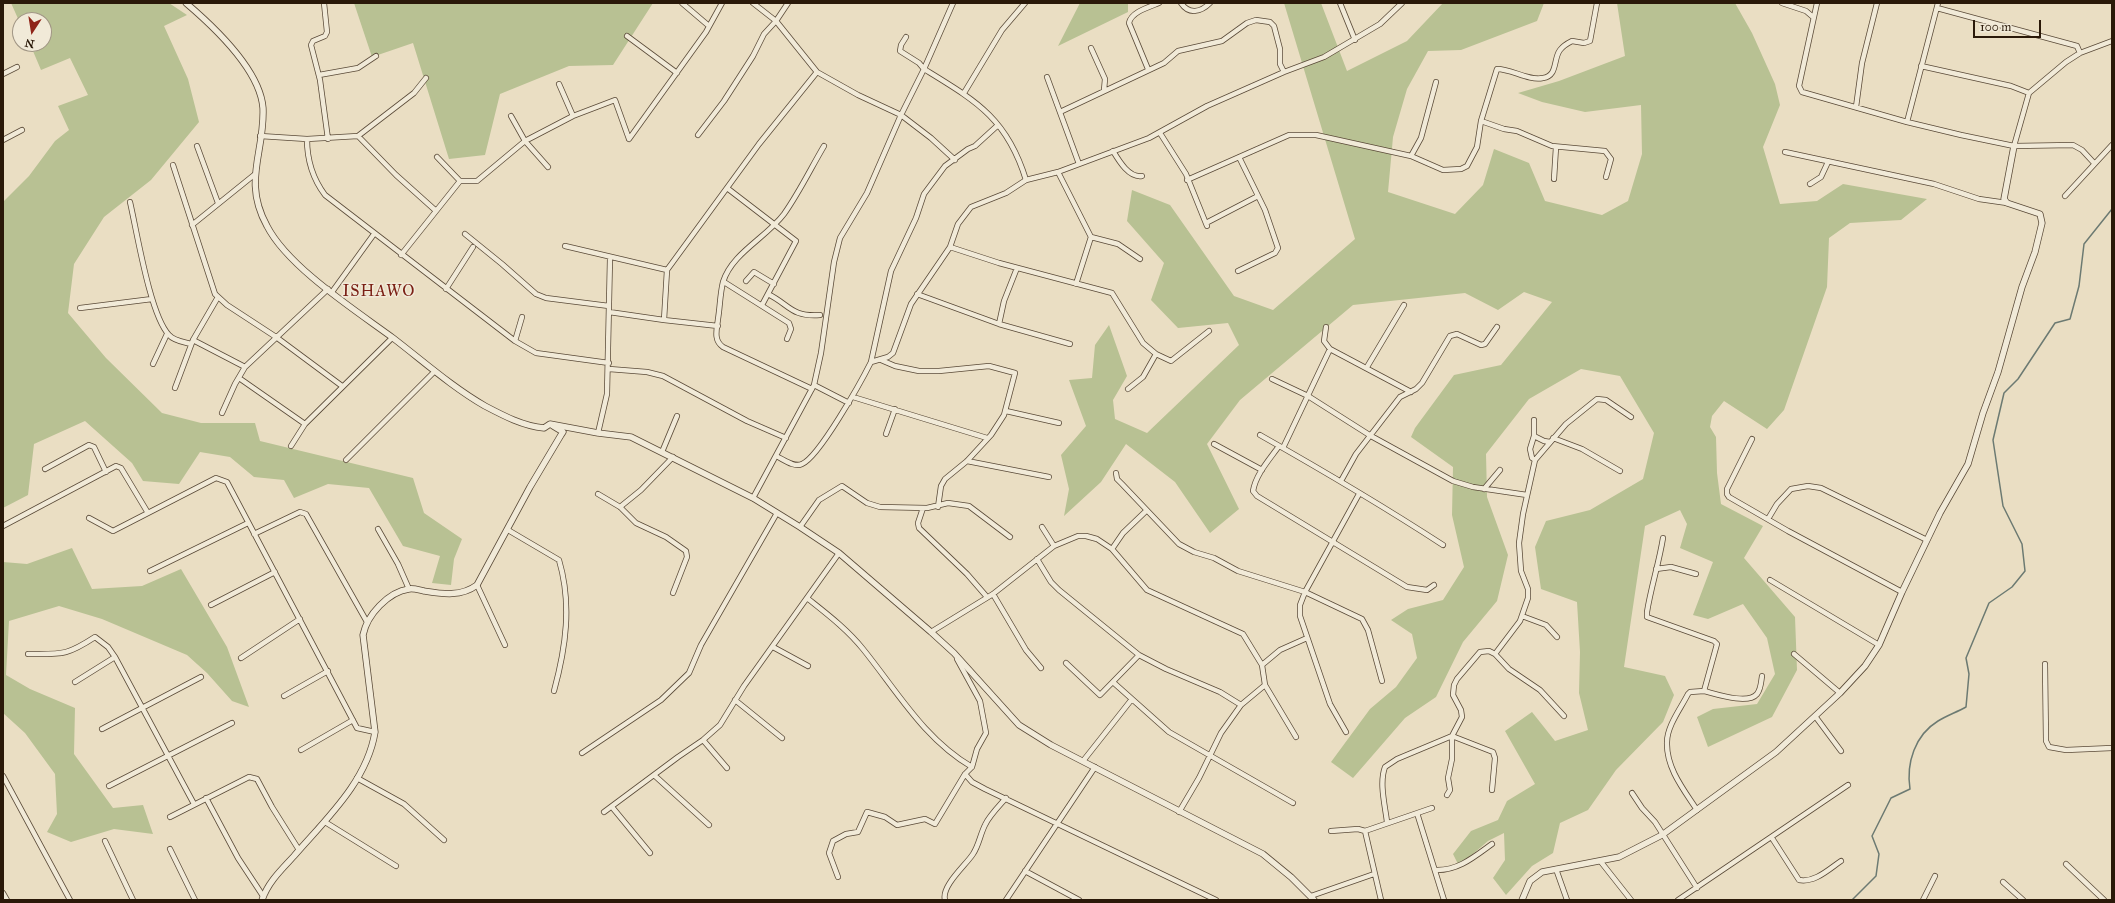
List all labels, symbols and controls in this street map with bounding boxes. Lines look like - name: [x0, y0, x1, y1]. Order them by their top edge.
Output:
- north arrow: [12, 12, 52, 52]
- scale bar: [1975, 12, 2043, 38]
- text: 100 m: [1980, 20, 2011, 34]
- text: N: [24, 36, 36, 51]
- district label: ISHAWO: [342, 282, 416, 302]

